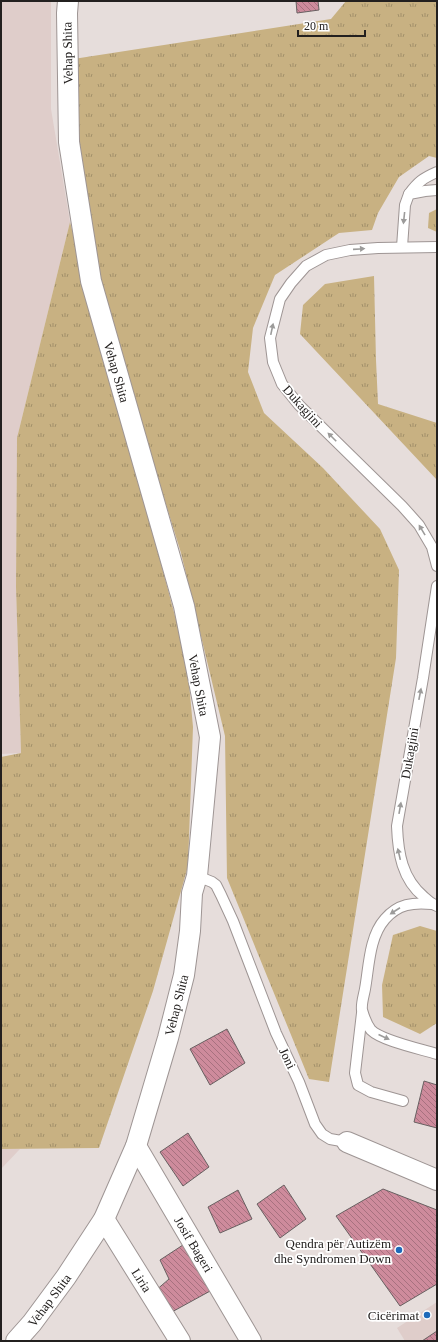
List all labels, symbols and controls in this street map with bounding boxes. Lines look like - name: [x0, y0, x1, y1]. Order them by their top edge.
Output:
- scale bar: [298, 12, 365, 38]
- text: 20 m: [304, 19, 329, 33]
- street label: Vehap Shita: [59, 21, 76, 84]
- one-way arrow: [400, 212, 407, 224]
- one-way arrow: [353, 246, 365, 253]
- one-way arrow: [269, 323, 275, 335]
- street label: Vehap Shita: [101, 340, 132, 404]
- street label: Dukagjini: [280, 382, 326, 431]
- one-way arrow: [327, 432, 337, 442]
- one-way arrow: [419, 524, 426, 536]
- street label: Vehap Shita: [185, 653, 212, 717]
- one-way arrow: [417, 688, 423, 700]
- street label: Dukagjini: [398, 726, 421, 780]
- one-way arrow: [397, 801, 403, 814]
- one-way arrow: [396, 847, 402, 860]
- one-way arrow: [390, 907, 400, 915]
- street label: Vehap Shita: [162, 973, 191, 1037]
- one-way arrow: [378, 1034, 389, 1040]
- street label: Joni: [276, 1045, 299, 1072]
- street label: Josif Bageri: [171, 1214, 216, 1275]
- place label: Qendra për Autizëm dhe Syndromen Down: [274, 1236, 391, 1266]
- marker: Qendra për Autizëm dhe Syndromen Down: [394, 1245, 404, 1255]
- street label: Liria: [129, 1266, 155, 1295]
- street label: Vehap Shita: [25, 1271, 74, 1330]
- place label: Cicërimat: [368, 1308, 419, 1323]
- marker: Cicërimat: [422, 1310, 432, 1320]

